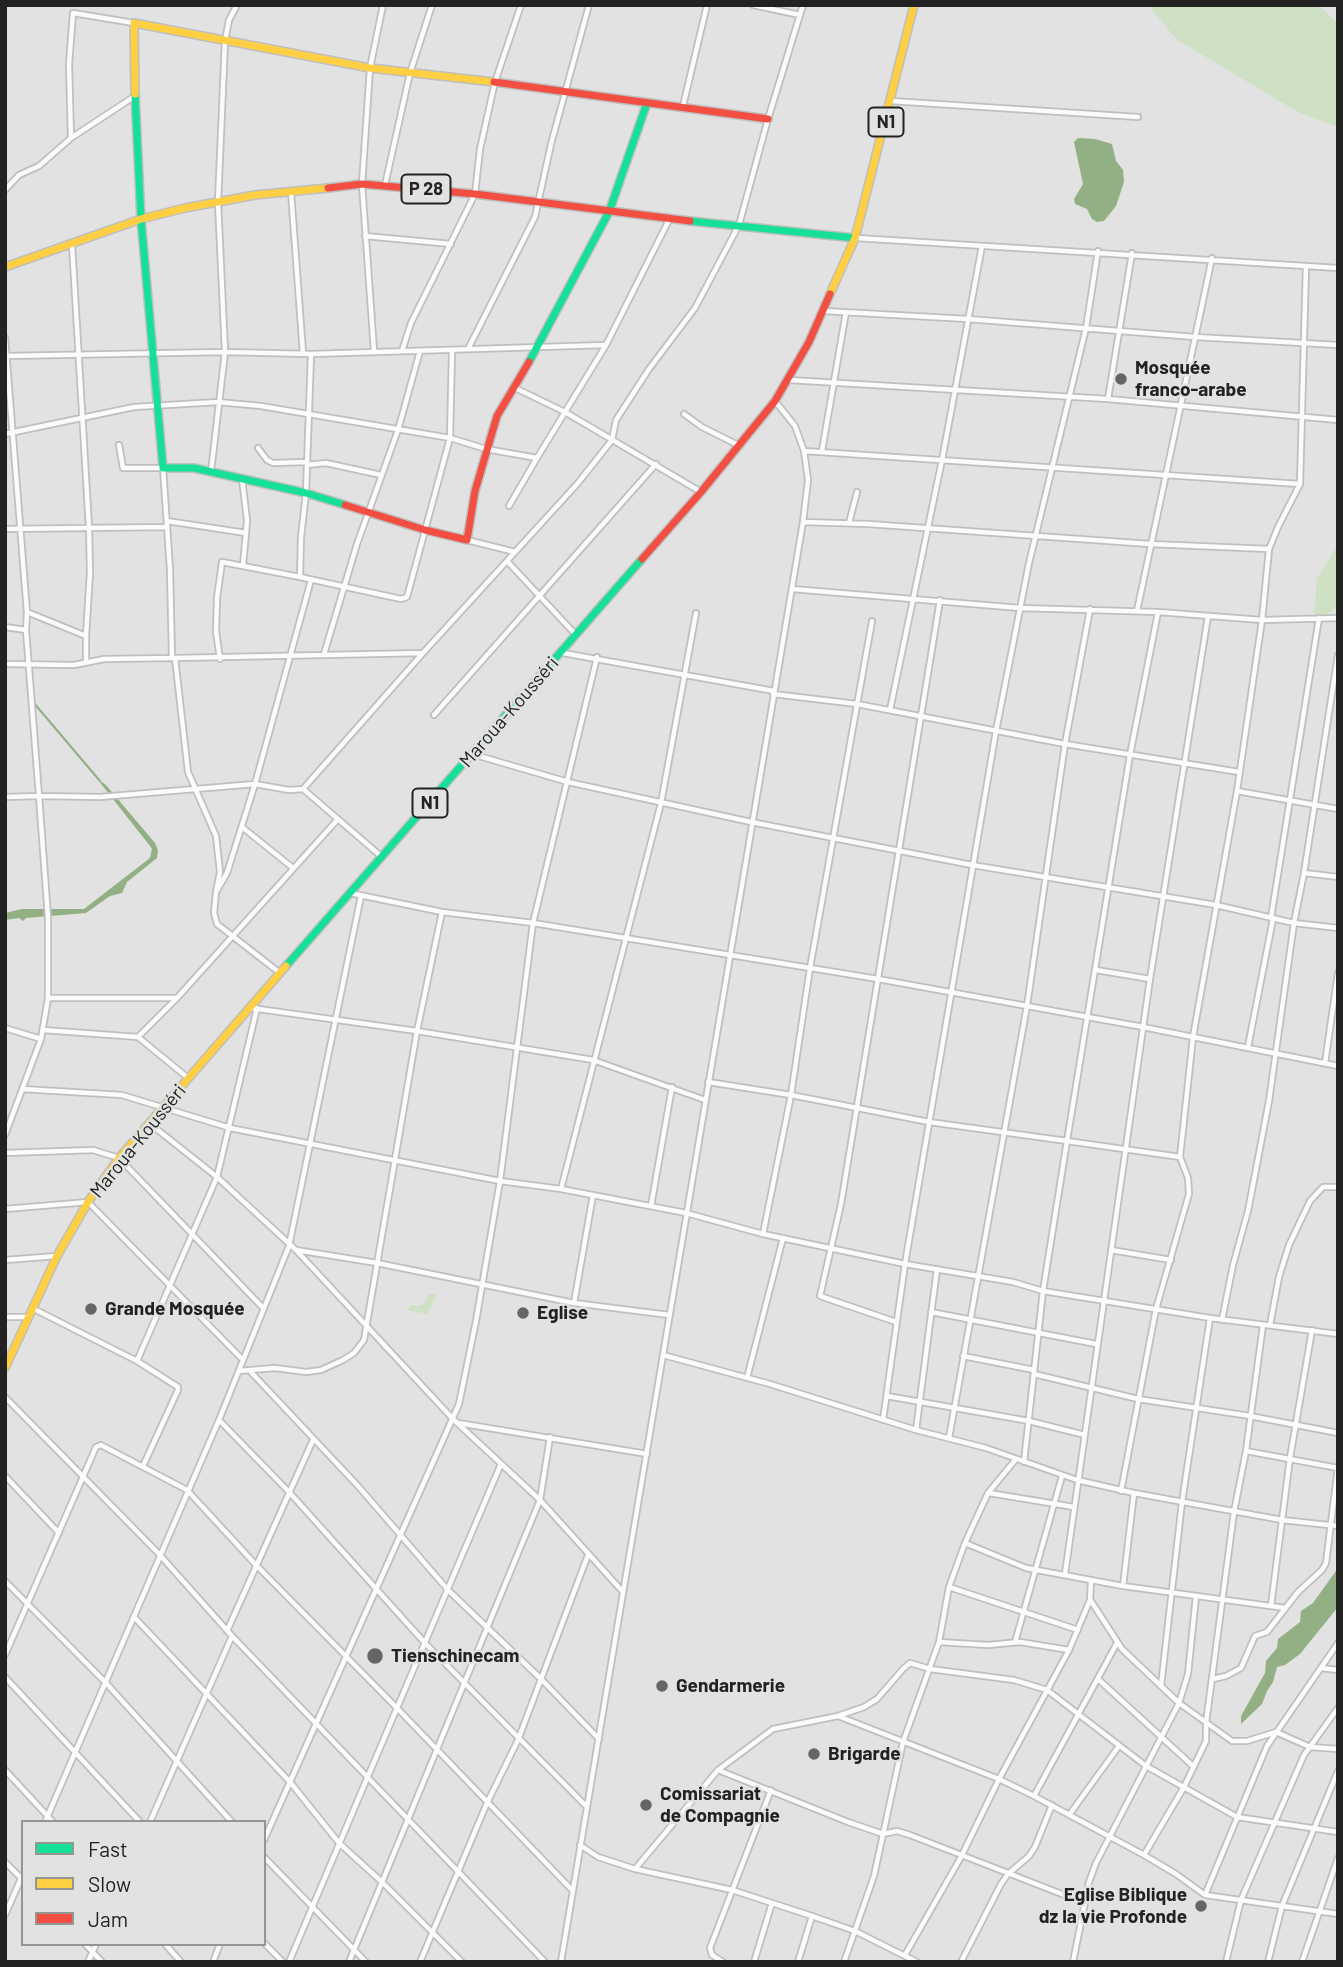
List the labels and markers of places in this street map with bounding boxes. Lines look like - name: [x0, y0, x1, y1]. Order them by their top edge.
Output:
- place label: Mosquée franco-arabe: [1135, 357, 1247, 401]
- marker: Mosquée franco-arabe: [1113, 371, 1129, 387]
- place label: Grande Mosquée: [105, 1298, 245, 1320]
- marker: Grande Mosquée: [83, 1301, 99, 1317]
- place label: Eglise: [537, 1302, 588, 1324]
- marker: Eglise: [515, 1305, 531, 1321]
- place label: Tienschinecam: [391, 1645, 519, 1667]
- marker: Tienschinecam: [365, 1646, 385, 1666]
- place label: Gendarmerie: [676, 1675, 785, 1697]
- marker: Gendarmerie: [654, 1678, 670, 1694]
- place label: Brigarde: [828, 1743, 901, 1765]
- marker: Brigarde: [806, 1746, 822, 1762]
- place label: Comissariat de Compagnie: [660, 1783, 780, 1827]
- marker: Comissariat de Compagnie: [638, 1797, 654, 1813]
- place label: Eglise Biblique dz la vie Profonde: [1039, 1884, 1187, 1928]
- marker: Eglise Biblique dz la vie Profonde: [1193, 1898, 1209, 1914]

